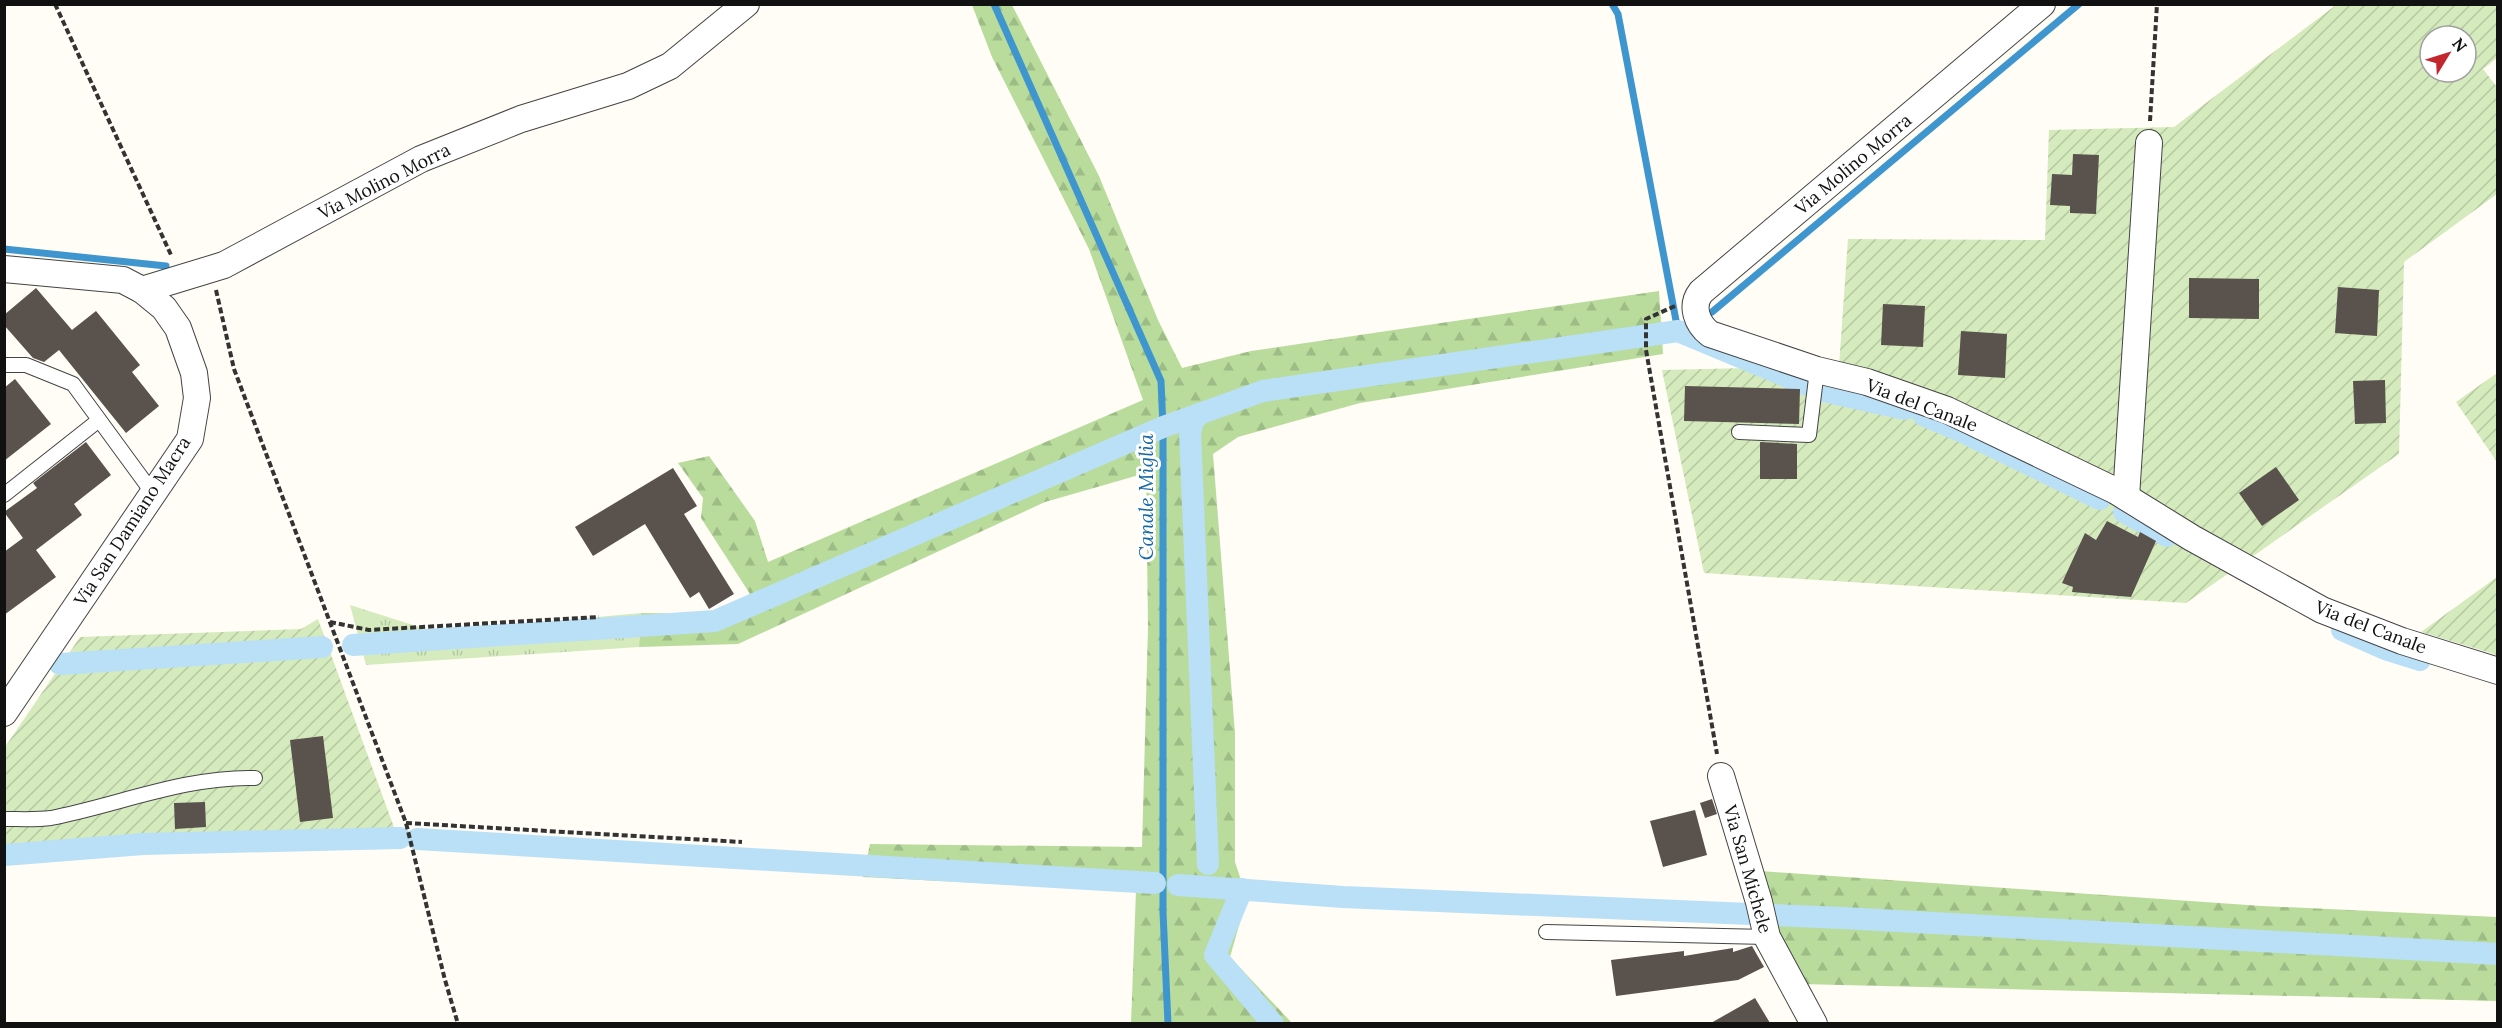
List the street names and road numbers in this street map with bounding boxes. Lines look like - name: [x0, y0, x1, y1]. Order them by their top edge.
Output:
- street label: Via Molino Morra: [1789, 108, 1916, 220]
- street label: Via Molino Morra: [313, 138, 454, 225]
- street label: Via del Canale: [1862, 373, 1981, 437]
- street label: Via San Damiano Macra: [68, 432, 195, 611]
- street label: Via del Canale: [2311, 595, 2430, 659]
- street label: Via San Michele: [1718, 801, 1777, 936]

